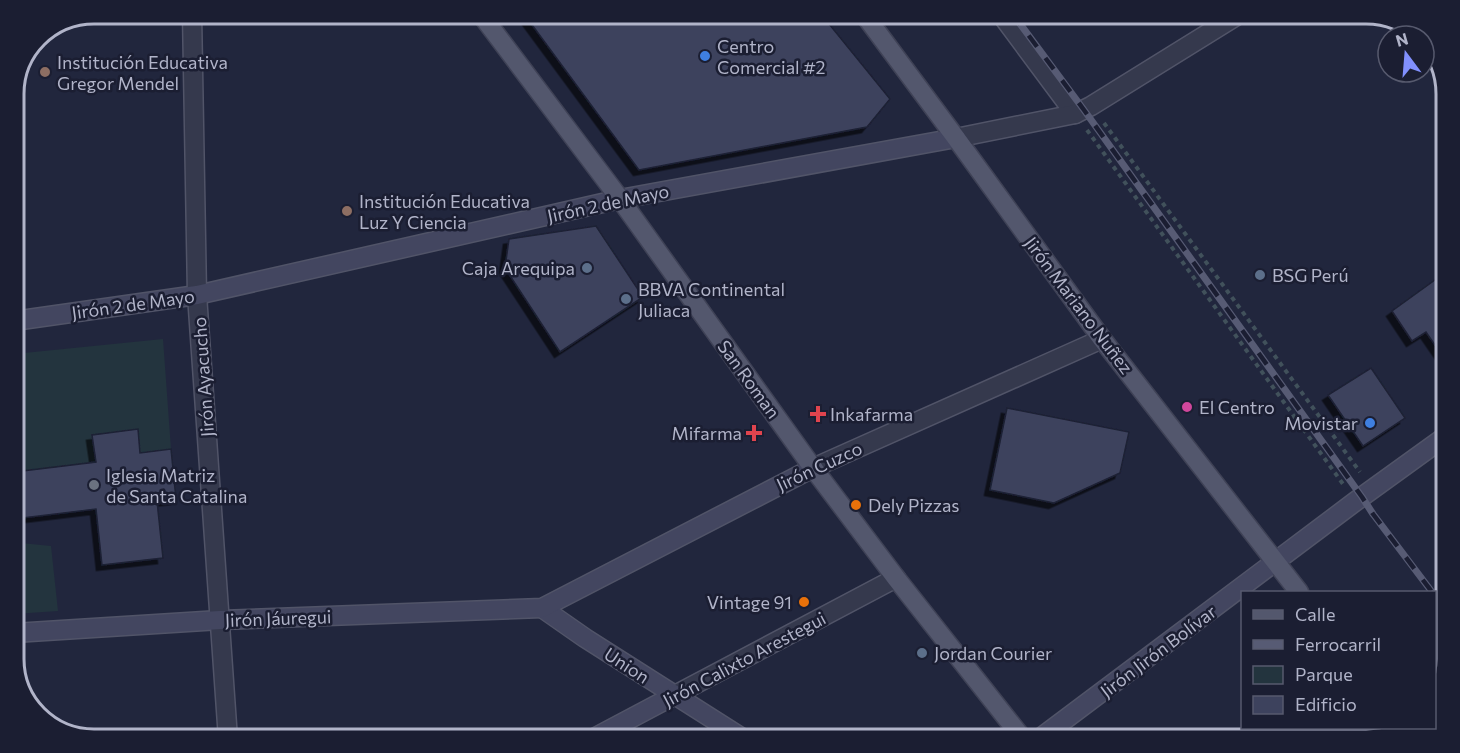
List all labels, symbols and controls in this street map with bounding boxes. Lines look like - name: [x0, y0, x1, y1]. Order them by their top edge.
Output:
- north arrow: [1376, 24, 1436, 84]
- text: N: [1393, 28, 1410, 50]
- place label: Centro Comercial #2: [717, 35, 825, 78]
- marker: Centro Comercial #2: [698, 49, 712, 63]
- place label: Institución Educativa Gregor Mendel: [57, 51, 228, 94]
- marker: Institución Educativa Gregor Mendel: [38, 65, 52, 79]
- street label: Jirón 2 de Mayo: [545, 179, 671, 227]
- place label: Institución Educativa Luz Y Ciencia: [359, 190, 530, 233]
- marker: Institución Educativa Luz Y Ciencia: [340, 204, 354, 218]
- street label: Jirón Mariano Nuñez: [1020, 232, 1138, 378]
- place label: Caja Arequipa: [462, 257, 575, 279]
- marker: Caja Arequipa: [580, 261, 594, 275]
- place label: BSG Perú: [1272, 264, 1349, 286]
- marker: BSG Perú: [1253, 268, 1267, 282]
- place label: BBVA Continental Juliaca: [638, 278, 785, 321]
- street label: Jirón 2 de Mayo: [70, 284, 196, 324]
- marker: BBVA Continental Juliaca: [619, 292, 633, 306]
- street label: Jirón Ayacucho: [188, 316, 218, 438]
- street label: San Roman: [713, 336, 785, 422]
- place label: El Centro: [1199, 396, 1275, 418]
- marker: El Centro: [1180, 400, 1194, 414]
- place label: Inkafarma: [830, 403, 913, 425]
- marker: Inkafarma: [811, 407, 825, 421]
- place label: Movistar: [1284, 412, 1358, 434]
- marker: Movistar: [1363, 416, 1377, 430]
- place label: Mifarma: [671, 422, 742, 444]
- marker: Mifarma: [747, 426, 761, 440]
- street label: Jirón Cuzco: [773, 437, 865, 495]
- place label: Iglesia Matriz de Santa Catalina: [106, 464, 247, 507]
- marker: Iglesia Matriz de Santa Catalina: [87, 478, 101, 492]
- place label: Dely Pizzas: [868, 494, 960, 516]
- marker: Dely Pizzas: [849, 498, 863, 512]
- place label: Vintage 91: [707, 591, 792, 613]
- legend: [1241, 591, 1436, 729]
- marker: Vintage 91: [797, 595, 811, 609]
- street label: Jirón Jirón Bolívar: [1096, 600, 1220, 702]
- text: Calle: [1295, 603, 1335, 625]
- street label: Jirón Jáuregui: [224, 605, 332, 631]
- street label: Jirón Calixto Arestegui: [659, 607, 829, 711]
- text: Ferrocarril: [1295, 633, 1381, 655]
- street label: Union: [600, 642, 654, 688]
- place label: Jordan Courier: [934, 642, 1052, 664]
- marker: Jordan Courier: [915, 646, 929, 660]
- text: Parque: [1295, 663, 1353, 685]
- text: Edificio: [1295, 693, 1357, 715]

